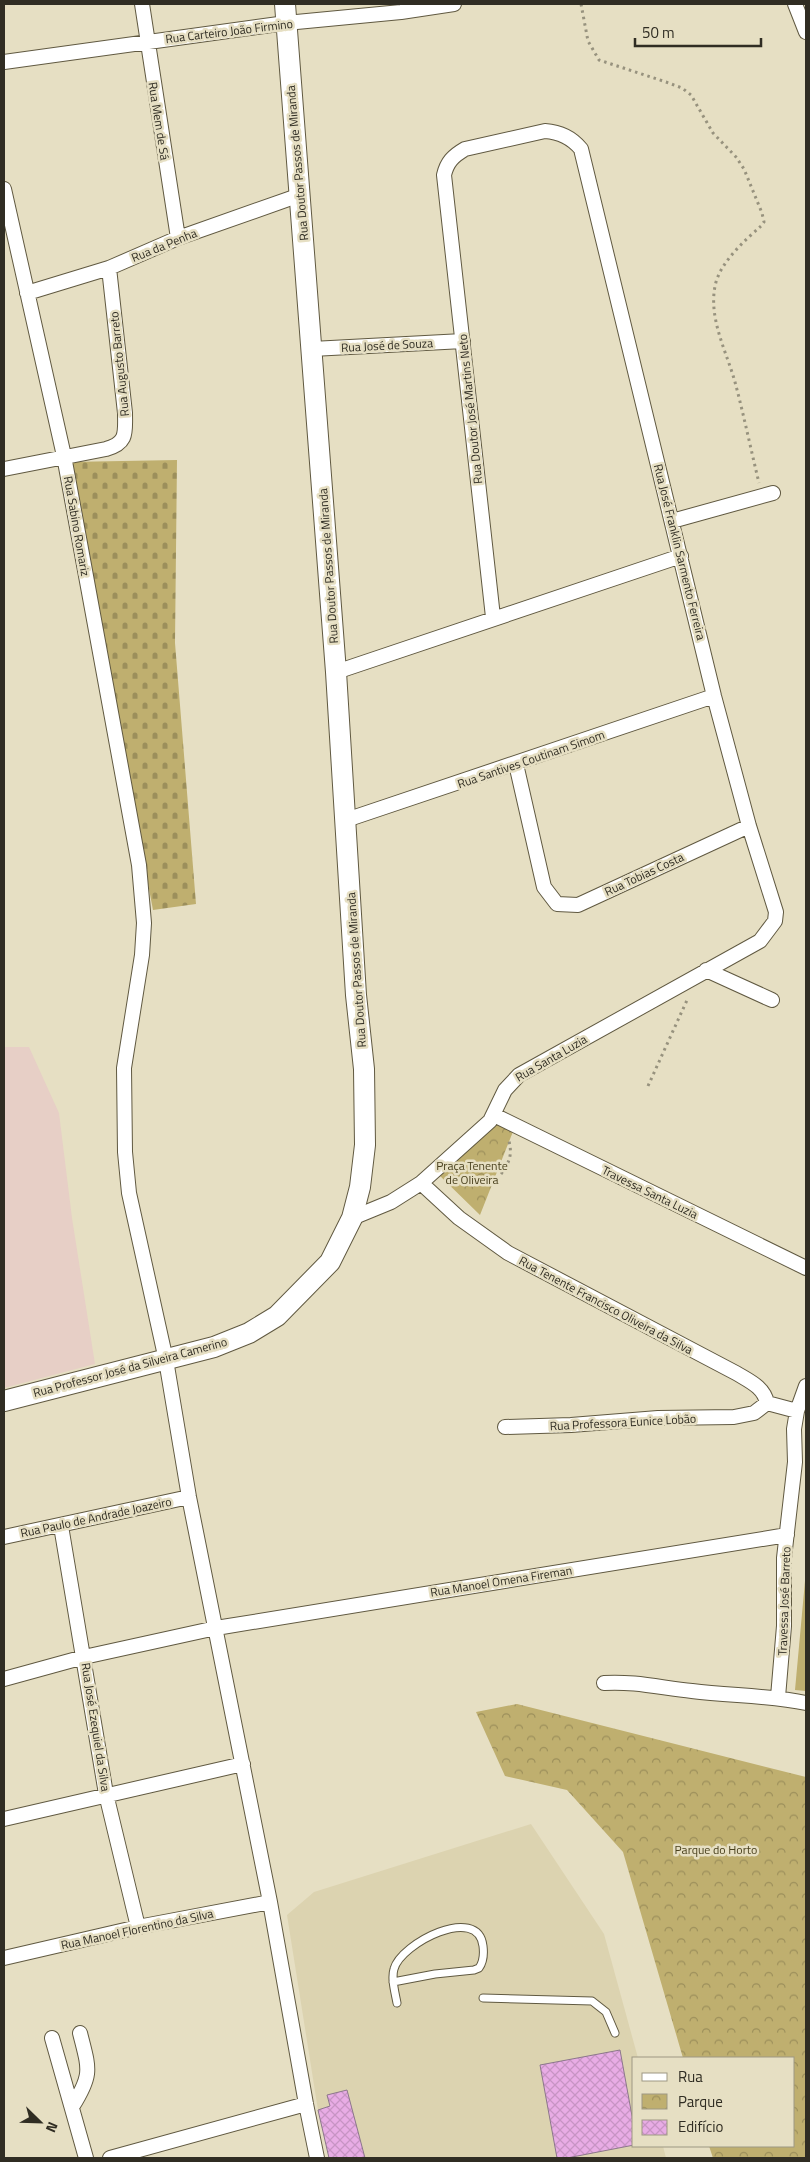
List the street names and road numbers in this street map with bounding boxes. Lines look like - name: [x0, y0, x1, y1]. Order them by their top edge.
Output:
- street label: Rua Carteiro João Firmino: [164, 14, 294, 48]
- street label: Rua Mem de Sá: [143, 81, 175, 161]
- street label: Rua Doutor Passos de Miranda: [281, 85, 313, 241]
- street label: Rua da Penha: [128, 223, 200, 267]
- street label: Rua Augusto Barreto: [104, 311, 134, 417]
- street label: Rua José de Souza: [340, 333, 434, 357]
- street label: Rua Doutor José Martins Neto: [453, 333, 487, 485]
- street label: Rua José Franklin Sarmento Ferreira: [649, 462, 711, 642]
- street label: Rua Sabino Romariz: [59, 475, 95, 577]
- street label: Rua Doutor Passos de Miranda: [313, 488, 343, 644]
- street label: Rua Santives Coutinam Simom: [455, 725, 607, 793]
- street label: Rua Tobias Costa: [601, 847, 687, 901]
- street label: Rua Doutor Passos de Miranda: [341, 892, 371, 1048]
- street label: Rua Santa Luzia: [511, 1030, 591, 1086]
- street label: Travessa Santa Luzia: [599, 1160, 701, 1224]
- street label: Rua Tenente Francisco Oliveira da Silva: [516, 1251, 696, 1359]
- street label: Rua Professor José da Silveira Camerino: [31, 1332, 229, 1402]
- street label: Rua Professora Eunice Lobão: [549, 1409, 697, 1435]
- street label: Rua Paulo de Andrade Joazeiro: [19, 1492, 173, 1542]
- street label: Travessa José Barreto: [773, 1546, 795, 1656]
- street label: Rua Manoel Omena Fireman: [429, 1560, 573, 1602]
- street label: Rua José Ezequiel da Silva: [76, 1661, 116, 1793]
- street label: Rua Manoel Florentino da Silva: [59, 1904, 215, 1954]

